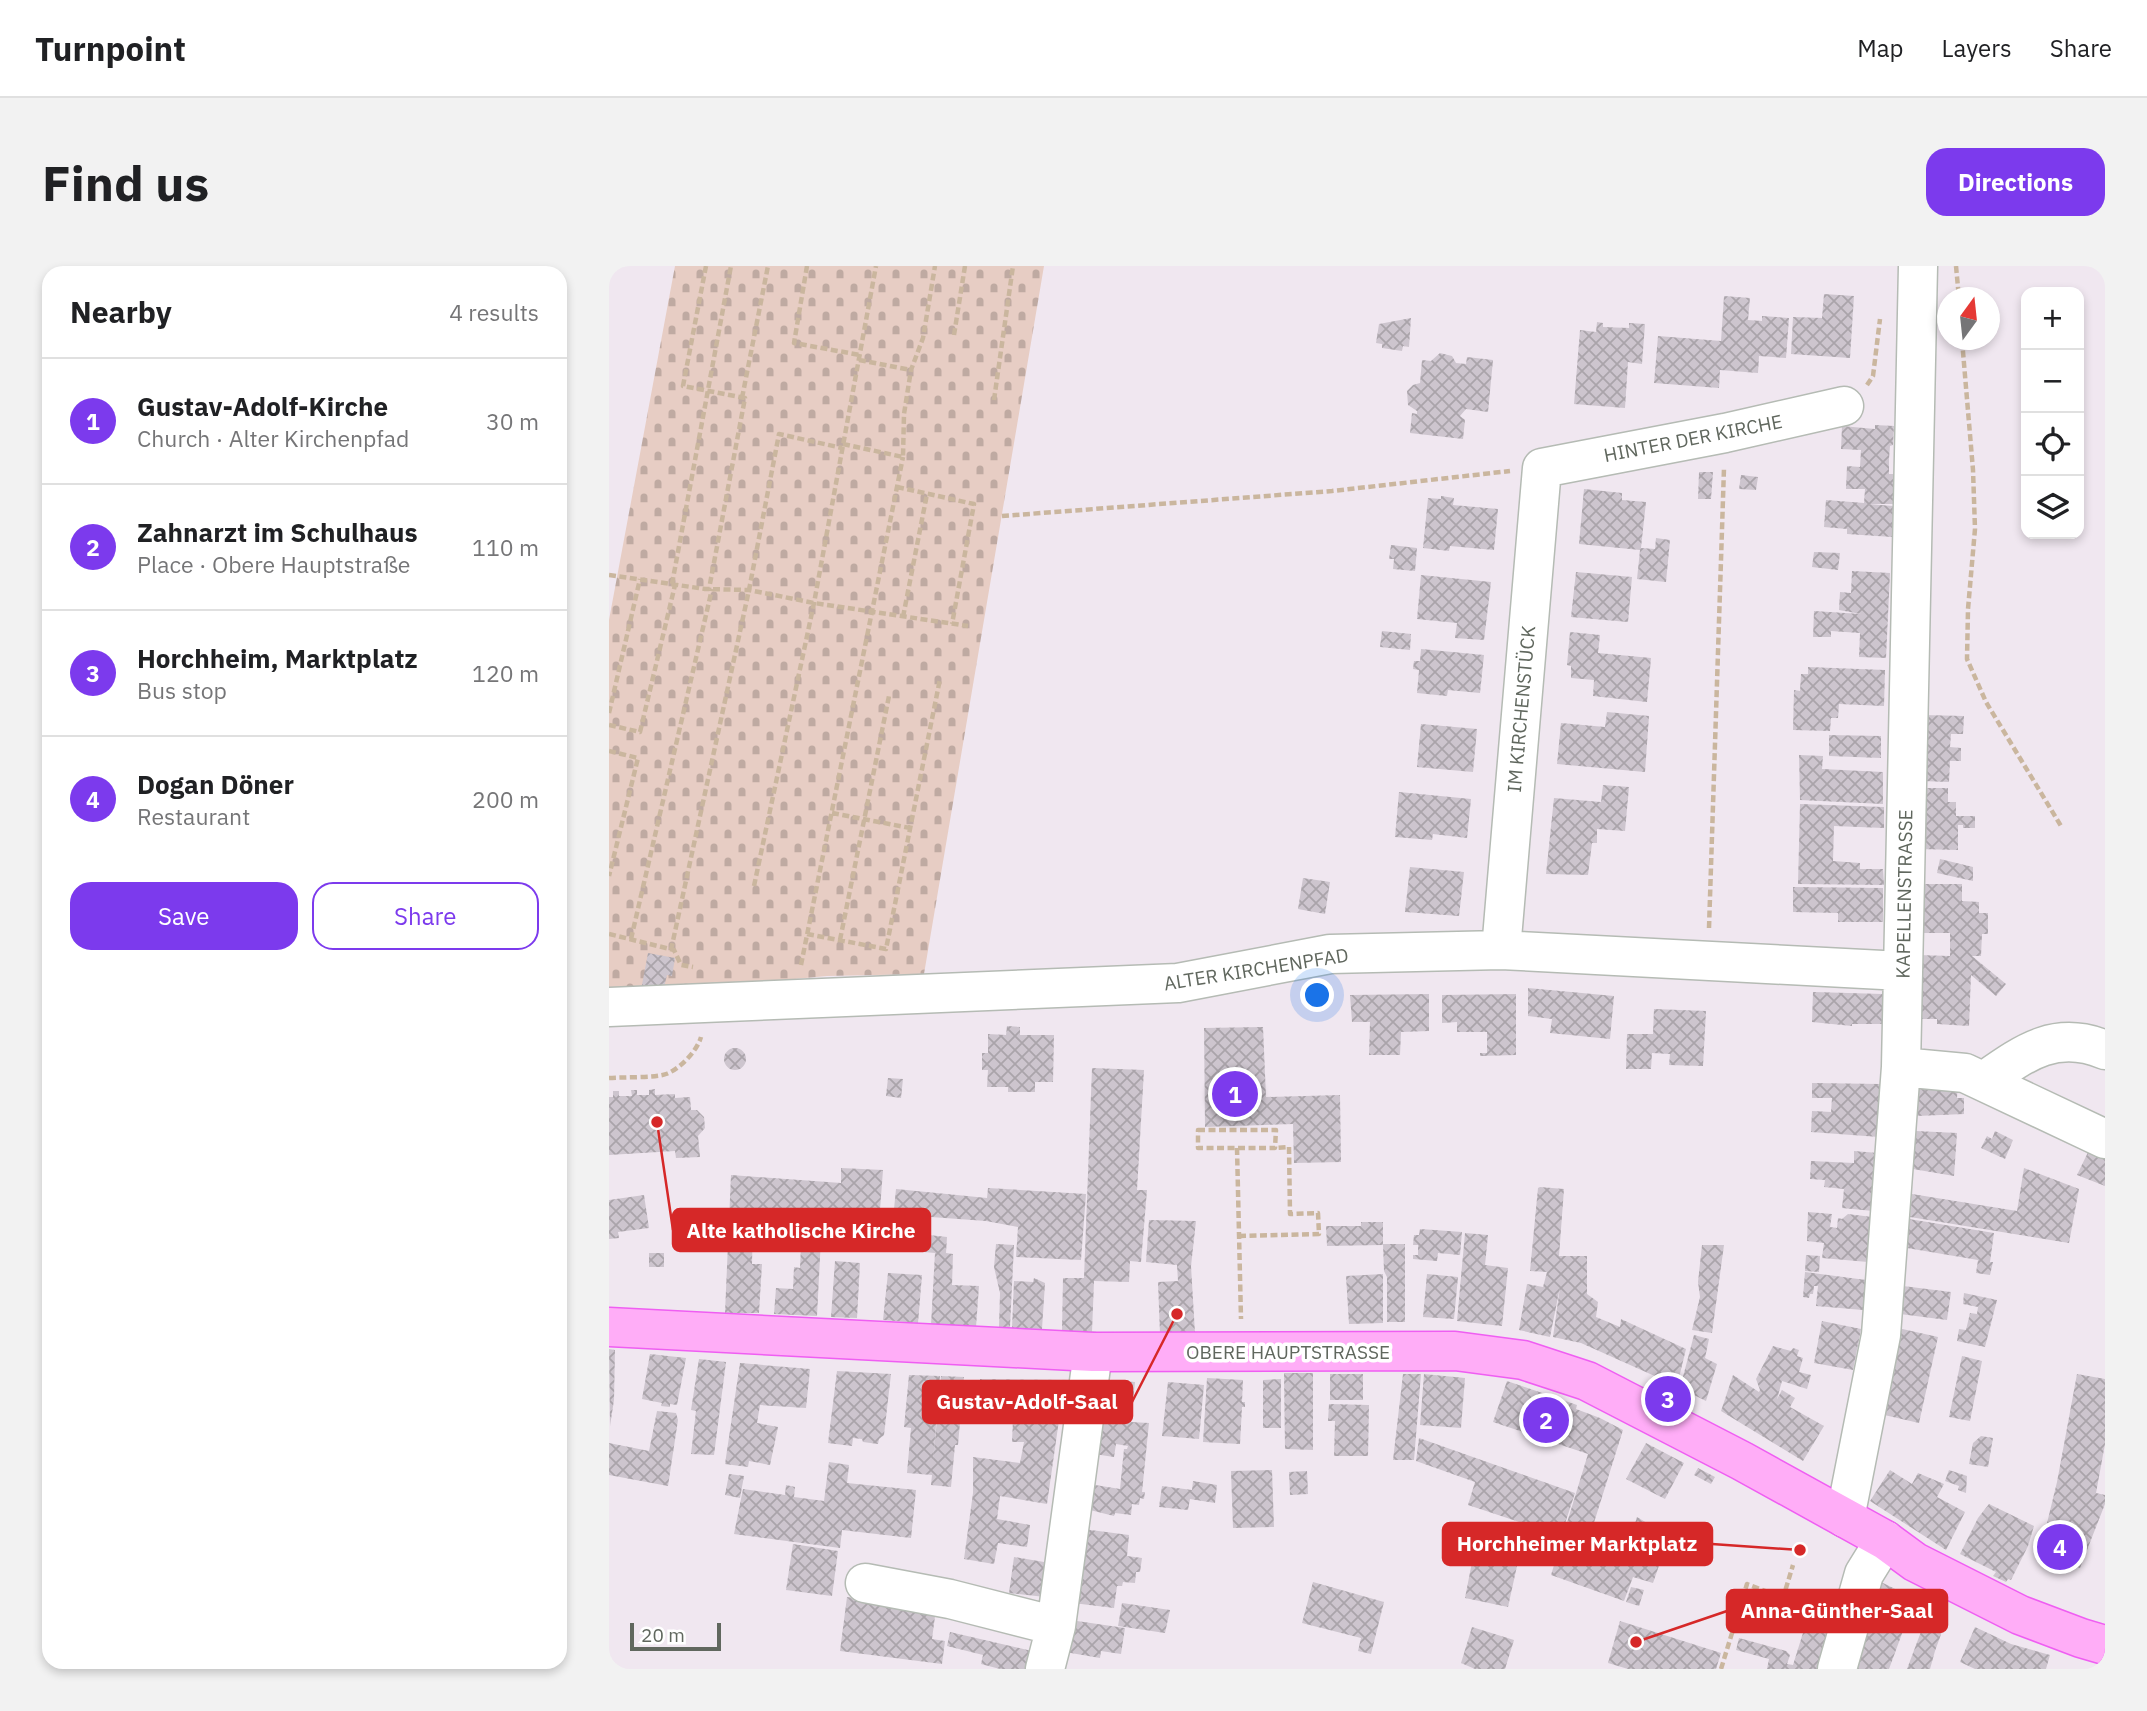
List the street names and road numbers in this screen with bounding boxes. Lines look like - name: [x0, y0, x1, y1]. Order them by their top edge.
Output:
- street label: HINTER DER KIRCHE: [1602, 409, 1784, 467]
- street label: IM KIRCHENSTÜCK: [1502, 625, 1540, 793]
- street label: KAPELLENSTRASSE: [1891, 809, 1917, 979]
- street label: ALTER KIRCHENPFAD: [1162, 943, 1350, 995]
- street label: OBERE HAUPTSTRASSE: [1186, 1340, 1390, 1364]

